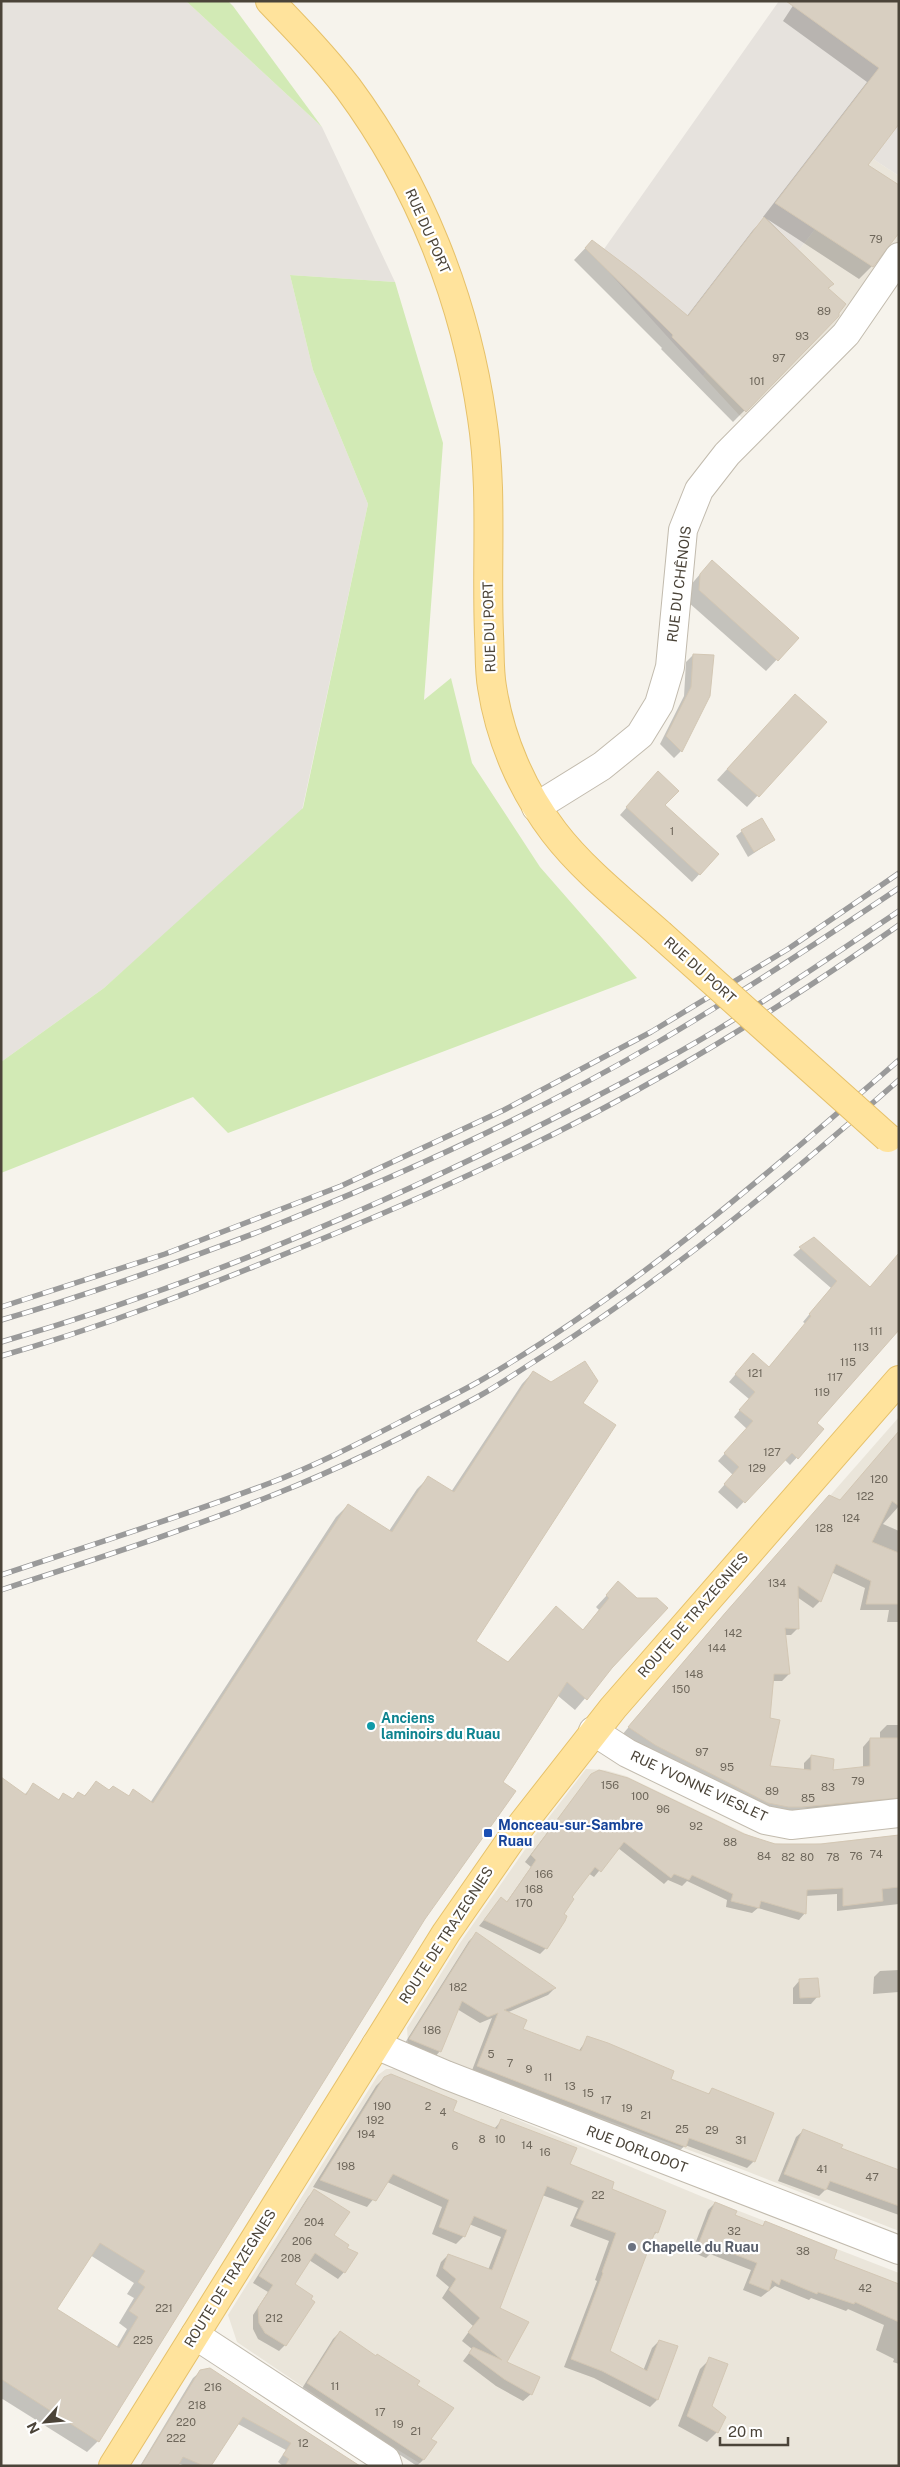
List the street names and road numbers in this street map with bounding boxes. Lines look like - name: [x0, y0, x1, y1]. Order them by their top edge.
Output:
- street label: RUE DU PORT: [402, 186, 454, 276]
- street label: RUE DU CHÊNOIS: [663, 525, 694, 643]
- street label: RUE DU PORT: [479, 581, 499, 673]
- street label: RUE DU PORT: [661, 934, 739, 1006]
- street label: ROUTE DE TRAZEGNIES: [635, 1549, 751, 1681]
- street label: RUE YVONNE VIESLET: [628, 1747, 770, 1825]
- street label: ROUTE DE TRAZEGNIES: [396, 1864, 496, 2006]
- street label: RUE DORLODOT: [584, 2122, 690, 2176]
- street label: ROUTE DE TRAZEGNIES: [181, 2206, 279, 2350]

